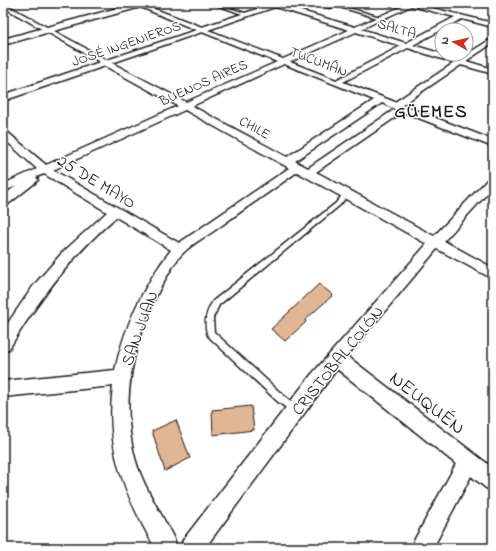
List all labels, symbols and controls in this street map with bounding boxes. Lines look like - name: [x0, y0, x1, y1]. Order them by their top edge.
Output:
- street label: SALTA: [375, 14, 418, 45]
- street label: JOSÉ INGENIEROS: [69, 16, 184, 73]
- north arrow: [434, 22, 474, 62]
- text: N: [437, 36, 454, 46]
- street label: TUCUMÁN: [287, 41, 351, 83]
- street label: BUENOS AIRES: [155, 54, 251, 113]
- district label: GÜEMES: [395, 100, 467, 126]
- street label: CHILE: [235, 111, 274, 145]
- street label: 25 DE MAYO: [52, 149, 140, 216]
- street label: SAN JUAN: [115, 288, 166, 369]
- street label: CRISTOBAL COLÓN: [286, 301, 390, 421]
- street label: NEUQUÉN: [382, 365, 471, 443]

